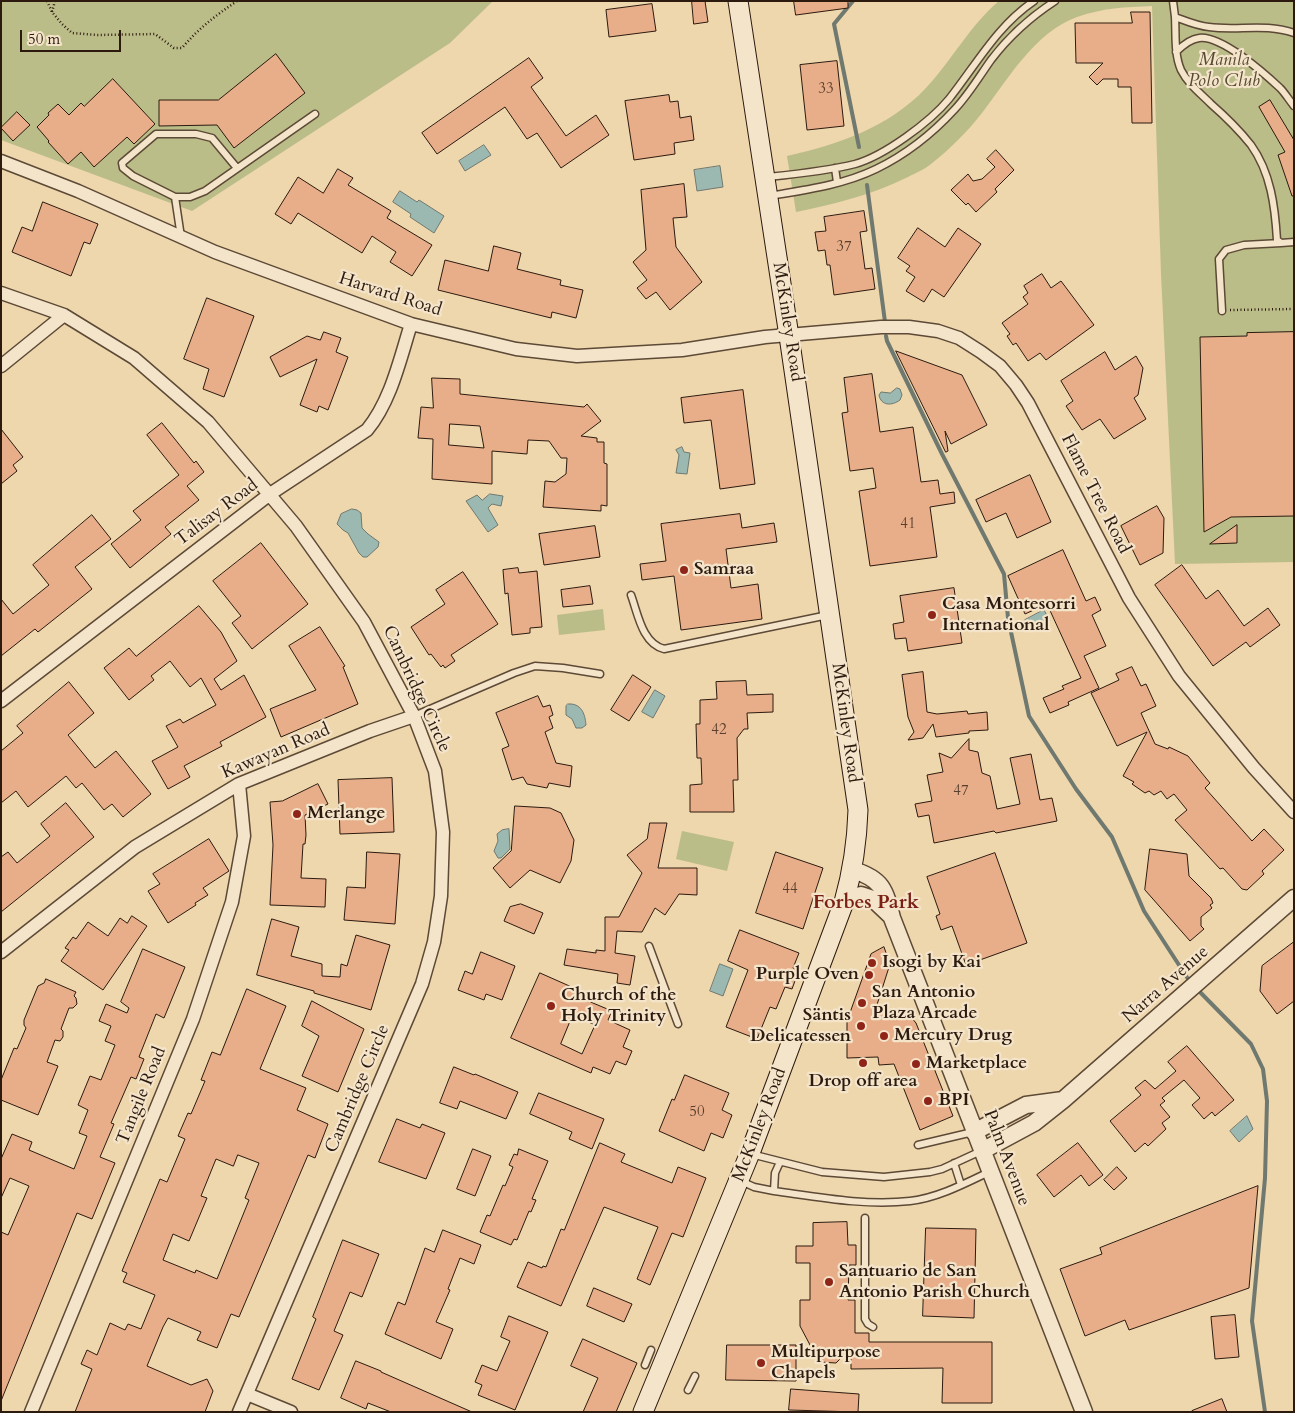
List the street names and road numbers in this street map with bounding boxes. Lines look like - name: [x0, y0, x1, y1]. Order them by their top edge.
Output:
- street label: McKinley Road: [767, 261, 807, 383]
- street label: Harvard Road: [336, 268, 444, 322]
- street label: Flame Tree Road: [1056, 431, 1134, 557]
- street label: Talisay Road: [171, 475, 263, 551]
- street label: Cambridge Circle: [377, 622, 455, 756]
- street label: McKinley Road: [826, 662, 864, 784]
- street label: Kawayan Road: [219, 720, 333, 784]
- street label: Narra Avenue: [1118, 942, 1214, 1028]
- street label: Cambridge Circle: [321, 1022, 395, 1156]
- street label: Tangile Road: [113, 1044, 171, 1148]
- street label: McKinley Road: [728, 1065, 792, 1185]
- street label: Palm Avenue: [978, 1107, 1034, 1209]

